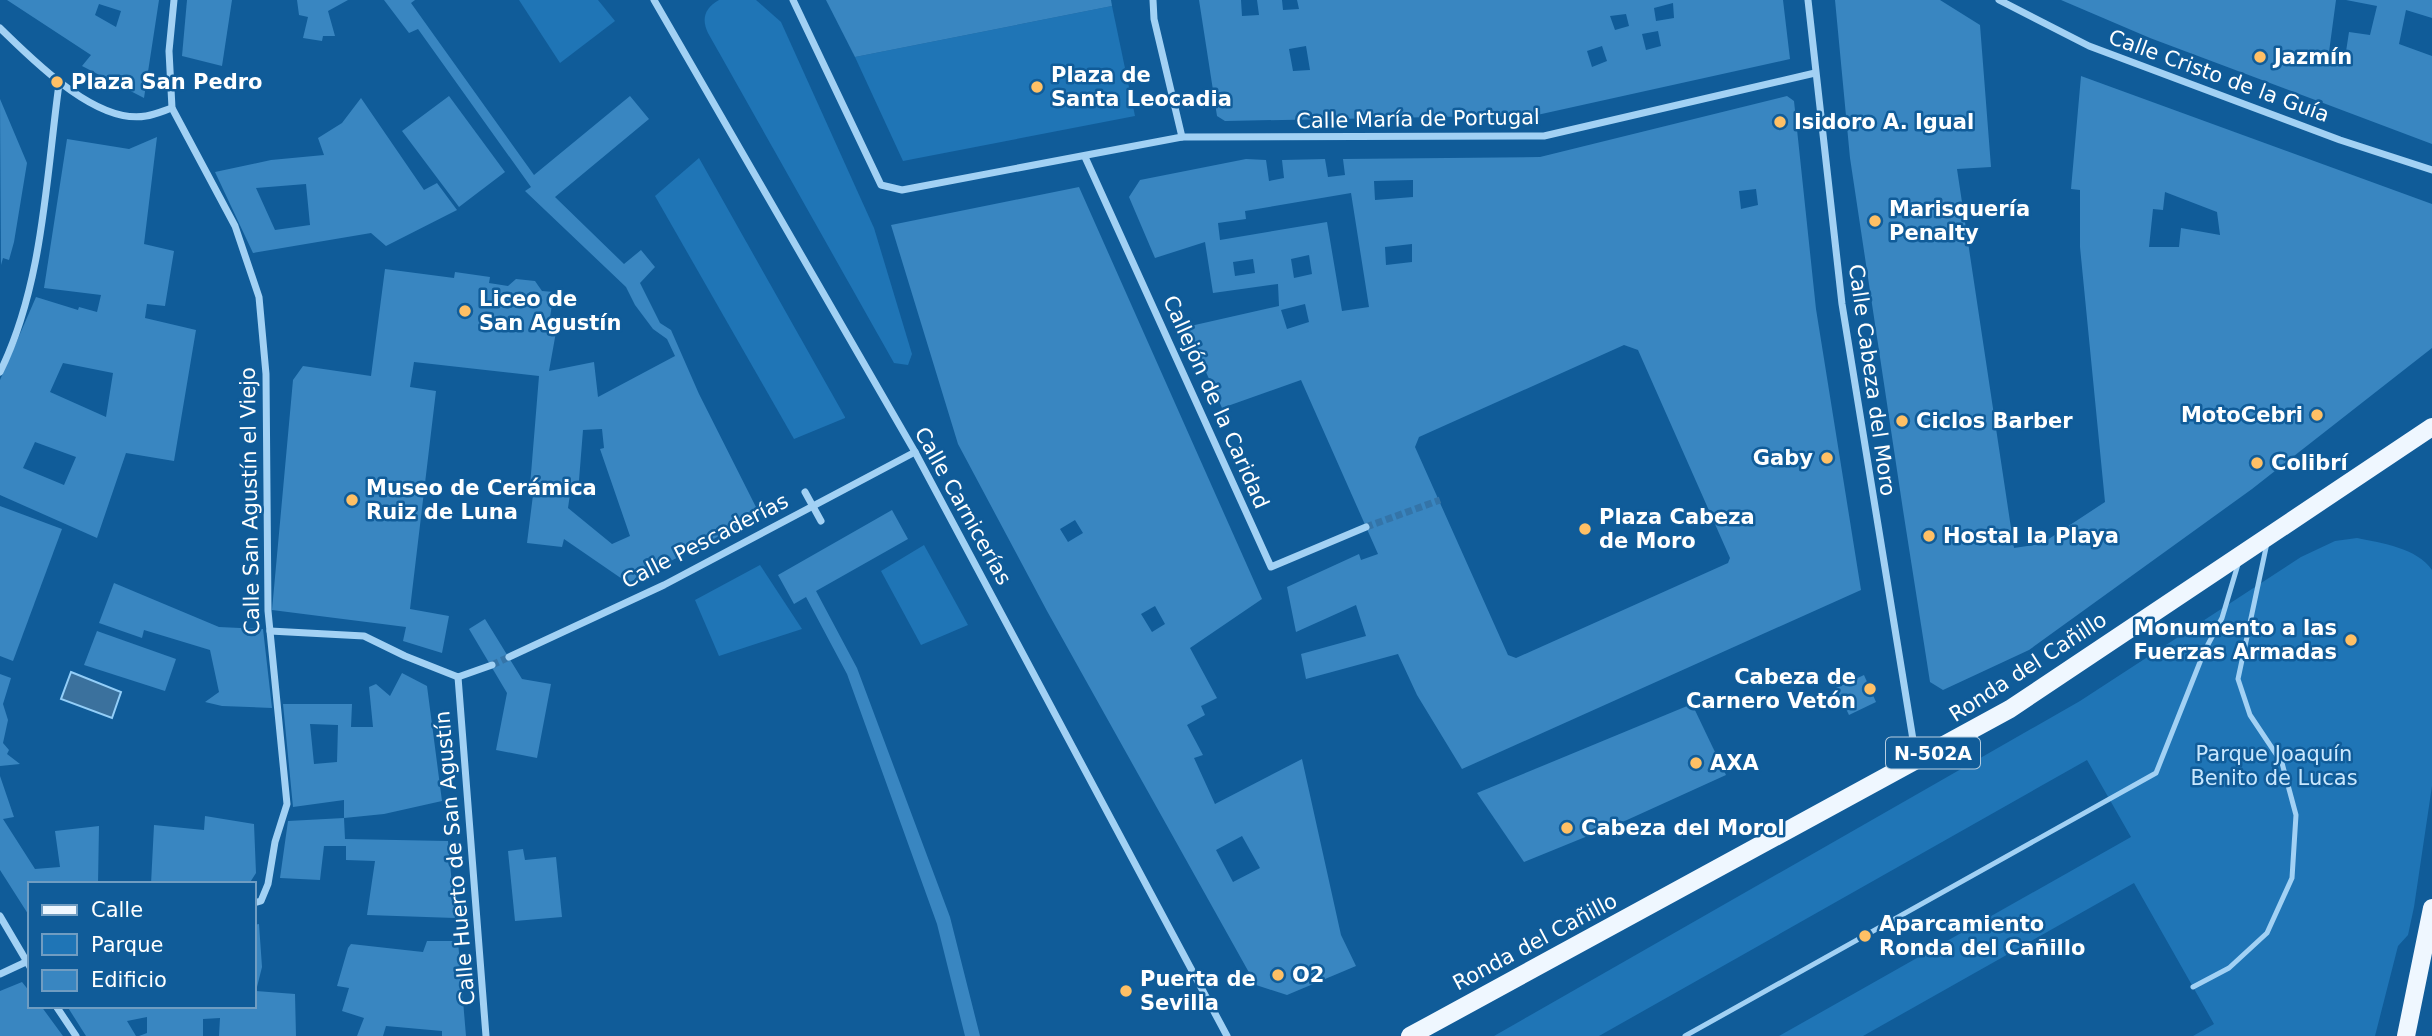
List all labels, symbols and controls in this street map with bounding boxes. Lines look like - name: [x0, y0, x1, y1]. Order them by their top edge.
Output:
- street label: Calle Cristo de la Guía: [2105, 25, 2333, 127]
- place label: Jazmín: [2272, 45, 2352, 69]
- marker: Jazmín: [2252, 49, 2268, 65]
- place label: Plaza de Santa Leocadia: [1051, 63, 1232, 111]
- place label: Plaza San Pedro: [71, 70, 262, 94]
- marker: Plaza San Pedro: [49, 74, 65, 90]
- marker: Plaza de Santa Leocadia: [1029, 79, 1045, 95]
- street label: Calle María de Portugal: [1296, 105, 1540, 133]
- place label: Isidoro A. Igual: [1794, 110, 1974, 134]
- marker: Isidoro A. Igual: [1772, 114, 1788, 130]
- place label: Marisquería Penalty: [1889, 197, 2030, 245]
- marker: Marisquería Penalty: [1867, 213, 1883, 229]
- street label: Calle Cabeza del Moro: [1844, 263, 1900, 497]
- place label: Liceo de San Agustín: [479, 287, 621, 335]
- street label: Callejón de la Caridad: [1158, 292, 1274, 512]
- marker: Liceo de San Agustín: [457, 303, 473, 319]
- street label: Calle San Agustín el Viejo: [236, 367, 264, 635]
- place label: MotoCebri: [2181, 403, 2303, 427]
- marker: MotoCebri: [2309, 407, 2325, 423]
- place label: Ciclos Barber: [1916, 409, 2073, 433]
- marker: Ciclos Barber: [1894, 413, 1910, 429]
- street label: Calle Carnicerías: [910, 423, 1016, 589]
- place label: Gaby: [1753, 446, 1813, 470]
- marker: Gaby: [1819, 450, 1835, 466]
- place label: Colibrí: [2271, 451, 2350, 475]
- marker: Colibrí: [2249, 455, 2265, 471]
- place label: Museo de Cerámica Ruiz de Luna: [366, 476, 597, 524]
- street label: Calle Pescaderías: [618, 489, 792, 593]
- marker: Museo de Cerámica Ruiz de Luna: [344, 492, 360, 508]
- place label: Plaza Cabeza de Moro: [1599, 505, 1755, 553]
- marker: Plaza Cabeza de Moro: [1577, 521, 1593, 537]
- place label: Hostal la Playa: [1943, 524, 2119, 548]
- marker: Hostal la Playa: [1921, 528, 1937, 544]
- street label: Ronda del Cañillo: [1945, 607, 2111, 727]
- place label: Monumento a las Fuerzas Armadas: [2134, 616, 2337, 664]
- marker: Monumento a las Fuerzas Armadas: [2343, 632, 2359, 648]
- place label: Cabeza de Carnero Vetón: [1686, 665, 1856, 713]
- marker: Cabeza de Carnero Vetón: [1862, 681, 1878, 697]
- street label: Calle Huerto de San Agustín: [430, 710, 480, 1006]
- road number: N-502A: [1886, 738, 1980, 768]
- park label: Parque Joaquín Benito de Lucas: [2190, 742, 2358, 790]
- place label: AXA: [1710, 751, 1759, 775]
- marker: AXA: [1688, 755, 1704, 771]
- place label: Cabeza del Morol: [1581, 816, 1785, 840]
- marker: Cabeza del Morol: [1559, 820, 1575, 836]
- legend: [28, 882, 256, 1008]
- street label: Ronda del Cañillo: [1449, 889, 1621, 995]
- text: Calle: [91, 898, 143, 922]
- place label: Aparcamiento Ronda del Cañillo: [1879, 912, 2085, 960]
- marker: Aparcamiento Ronda del Cañillo: [1857, 928, 1873, 944]
- text: Parque: [91, 933, 163, 957]
- place label: O2: [1292, 963, 1324, 987]
- place label: Puerta de Sevilla: [1140, 967, 1256, 1015]
- marker: O2: [1270, 967, 1286, 983]
- text: Edificio: [91, 968, 167, 992]
- marker: Puerta de Sevilla: [1118, 983, 1134, 999]

